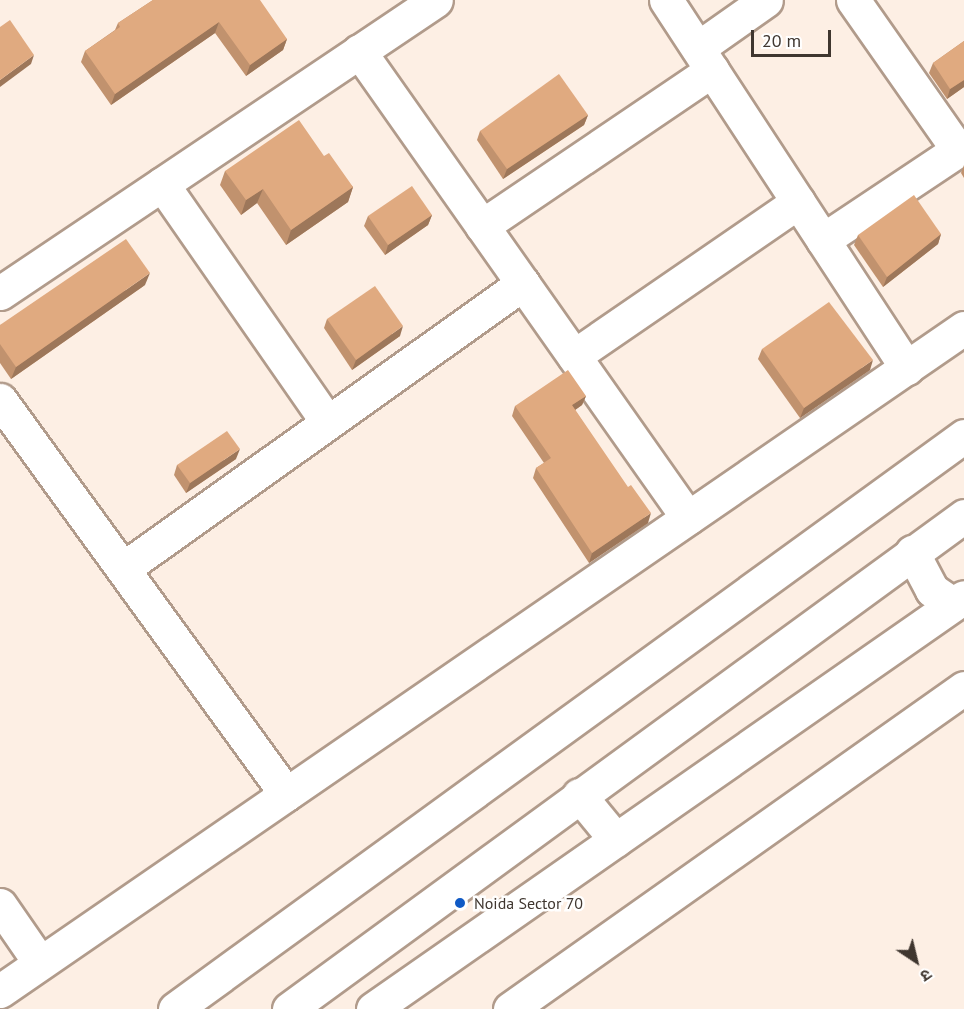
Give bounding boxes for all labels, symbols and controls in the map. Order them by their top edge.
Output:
scale bar [754,18,834,56]
text: 20 m [762,29,801,52]
place label: Noida Sector 70 [474,893,583,913]
marker: Noida Sector 70 [451,894,469,912]
north arrow [886,931,946,991]
text: उ [917,965,936,987]

